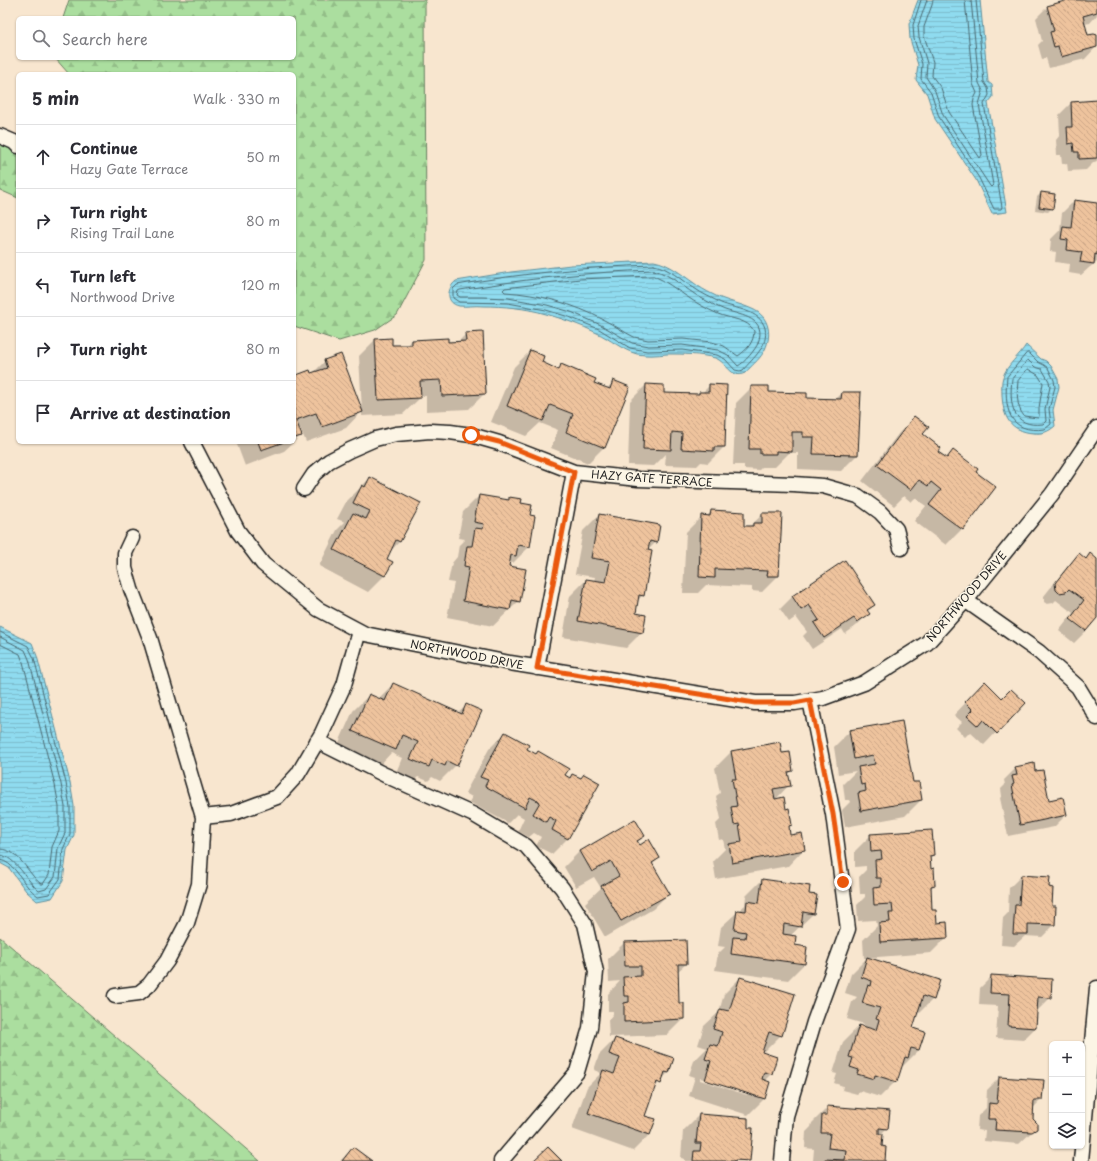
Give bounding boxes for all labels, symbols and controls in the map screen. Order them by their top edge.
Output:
search box [16,16,296,60]
icon: search [30,27,52,49]
text: Search here [62,27,148,50]
text: 5 min [32,85,79,111]
text: Walk · 330 m [193,89,280,108]
text: Continue [70,136,138,159]
icon: ahead [32,146,54,168]
text: 50 m [246,147,280,166]
text: Hazy Gate Terrace [70,159,188,178]
text: Turn right [70,200,147,223]
icon: right [32,210,54,232]
text: 80 m [246,211,280,230]
text: Rising Trail Lane [70,223,175,242]
text: Turn left [70,264,136,287]
icon: left [32,274,54,296]
text: 120 m [241,275,280,294]
text: Northwood Drive [70,287,175,306]
text: Turn right [70,337,147,360]
icon: right [32,338,54,360]
text: 80 m [246,339,280,358]
text: Arrive at destination [70,401,231,424]
icon: arrive [32,402,54,424]
route start [462,426,480,444]
street label: HAZY GATE TERRACE [591,465,714,491]
street label: NORTHWOOD DRIVE [922,547,1010,645]
street label: NORTHWOOD DRIVE [409,635,525,673]
route end [834,873,852,891]
map controls [1049,1041,1085,1149]
button: + [1049,1041,1085,1077]
button: − [1049,1077,1085,1113]
button: layers [1049,1113,1085,1149]

